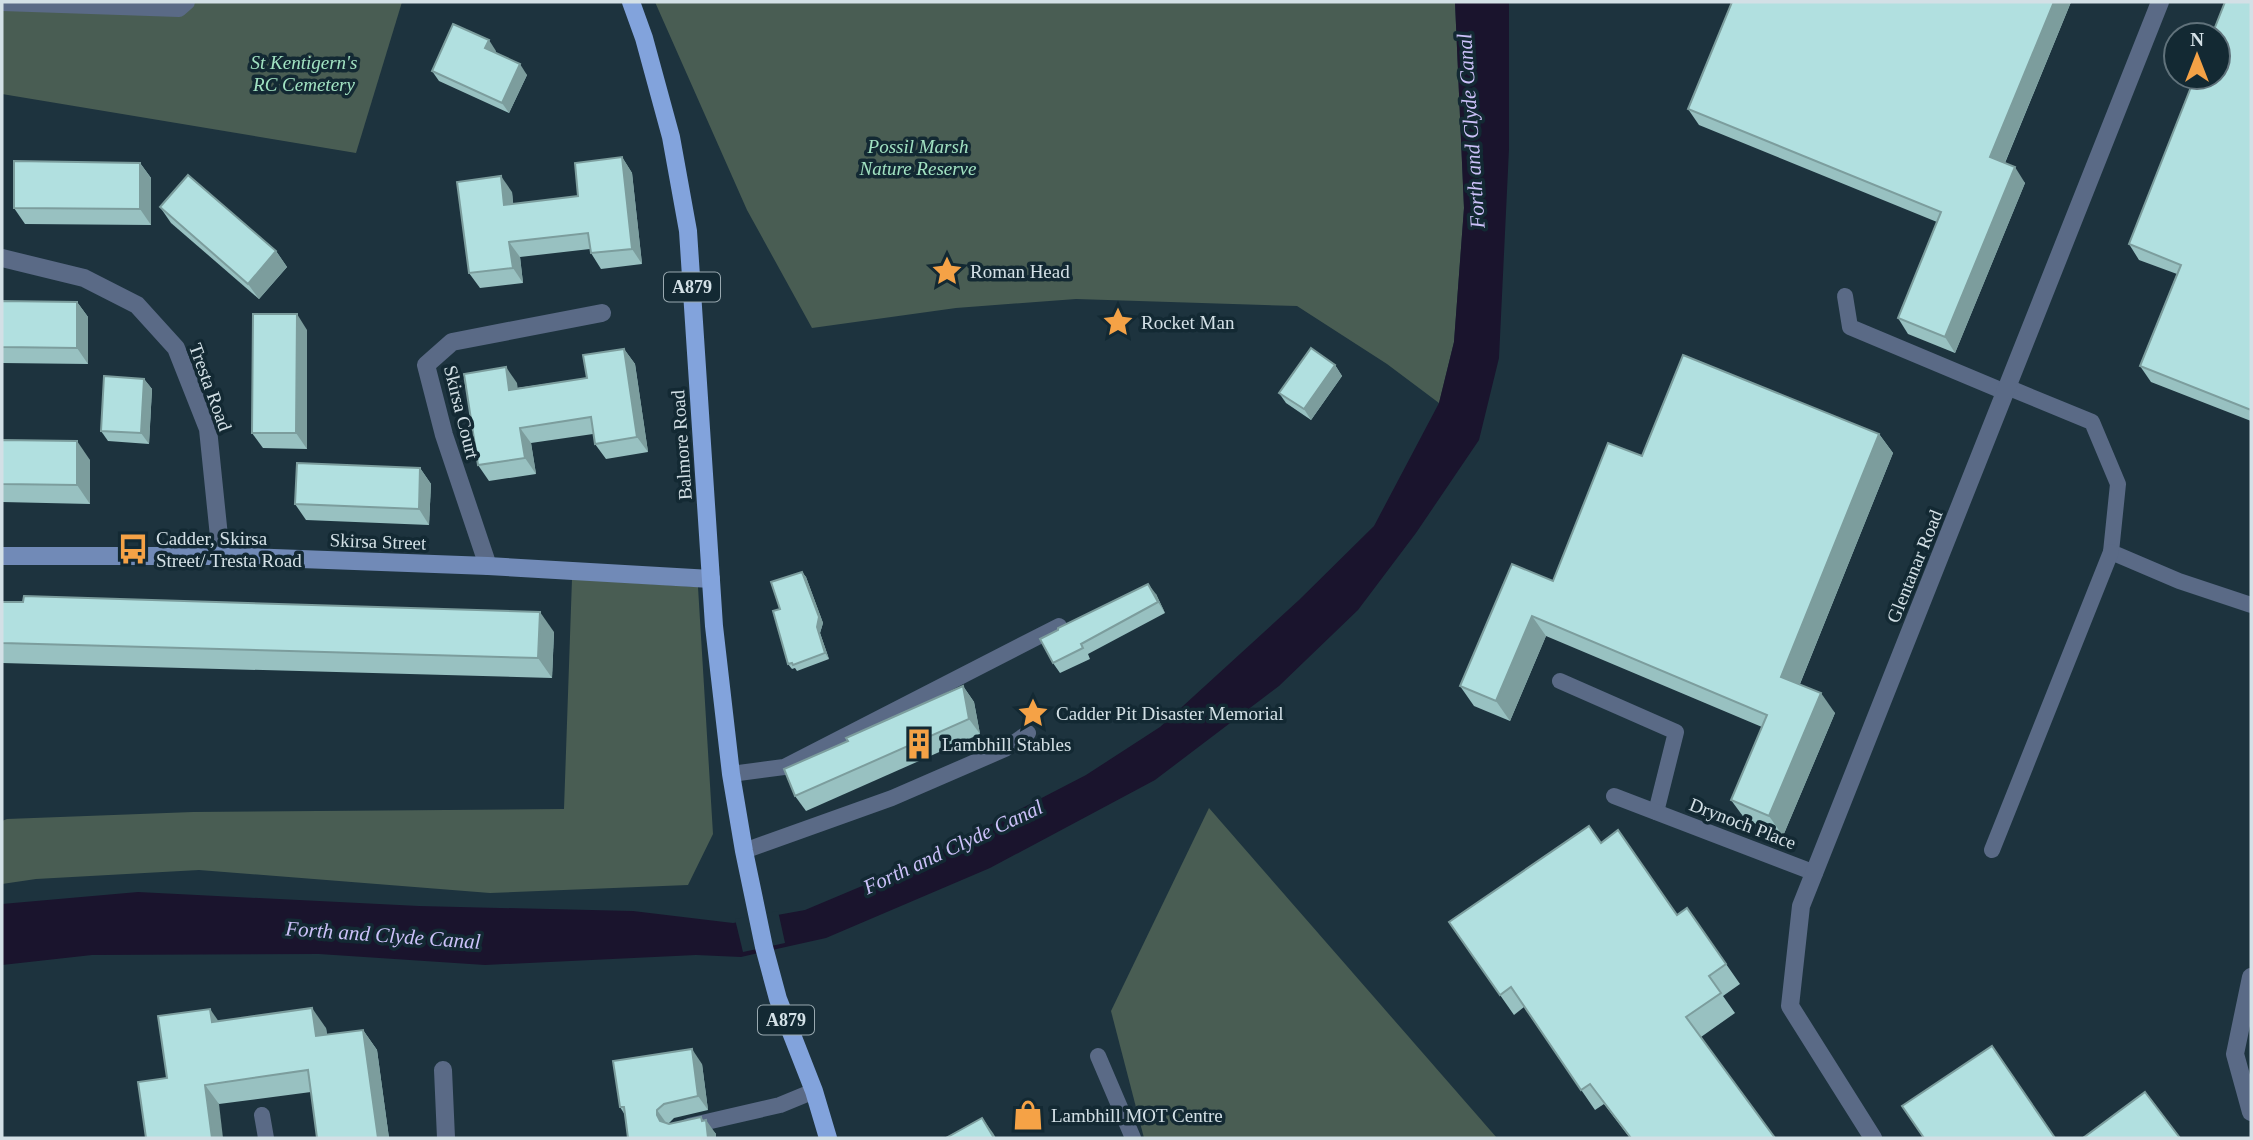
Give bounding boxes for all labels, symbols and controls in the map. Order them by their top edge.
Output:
north arrow [2162,21,2232,91]
text: N [2190,29,2204,50]
water label: Forth and Clyde Canal [1452,33,1490,230]
park label: St Kentigern's RC Cemetery [251,52,357,95]
park label: Possil Marsh Nature Reserve [859,136,976,179]
place icon: Roman Head [930,254,964,288]
place label: Roman Head [970,261,1070,282]
road number: A879 [664,272,720,302]
place icon: Rocket Man [1101,305,1135,339]
place label: Rocket Man [1141,312,1235,333]
street label: Tresta Road [185,341,236,434]
street label: Skirsa Court [440,363,483,462]
street label: Balmore Road [667,389,696,501]
street label: Glentanar Road [1882,506,1947,626]
place label: Cadder, Skirsa Street/ Tresta Road [156,528,302,571]
street label: Skirsa Street [329,529,427,554]
bus stop icon: Cadder, Skirsa Street/ Tresta Road [116,532,150,566]
place icon: Cadder Pit Disaster Memorial [1016,696,1050,730]
place label: Cadder Pit Disaster Memorial [1056,703,1283,724]
building icon: Lambhill Stables [902,727,936,761]
place label: Lambhill Stables [942,734,1071,755]
street label: Drynoch Place [1687,794,1799,853]
water label: Forth and Clyde Canal [858,795,1047,900]
water label: Forth and Clyde Canal [284,916,481,954]
road number: A879 [758,1006,814,1035]
shop icon: Lambhill MOT Centre [1011,1098,1045,1132]
place label: Lambhill MOT Centre [1051,1105,1223,1126]

